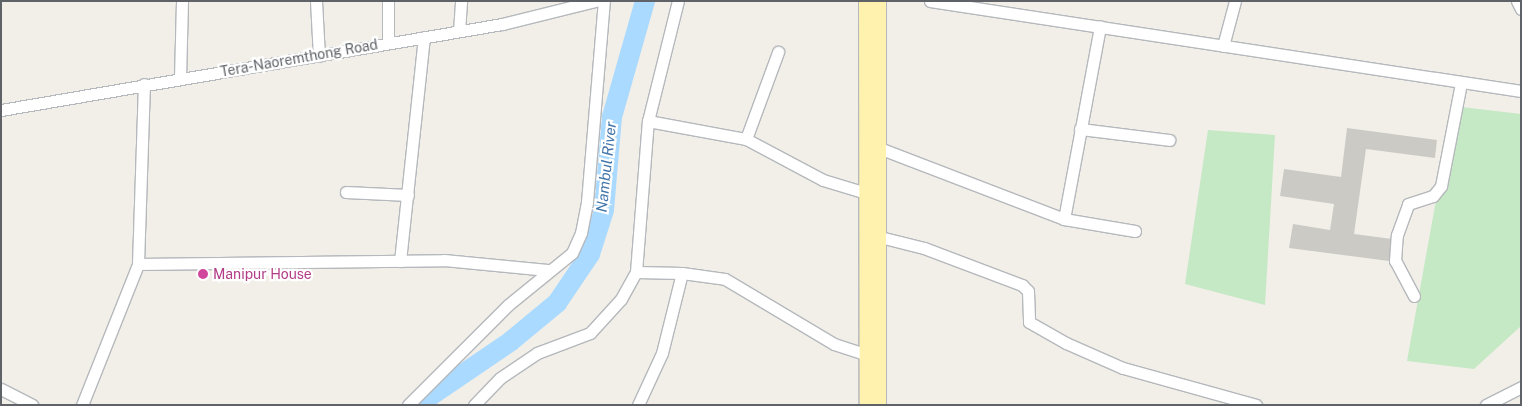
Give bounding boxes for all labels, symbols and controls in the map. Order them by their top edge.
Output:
street label: Tera-Naoremthong Road [219,36,379,80]
water label: Nambul River [592,121,620,213]
place label: Manipur House [213,266,312,282]
marker: Manipur House [197,268,209,280]

